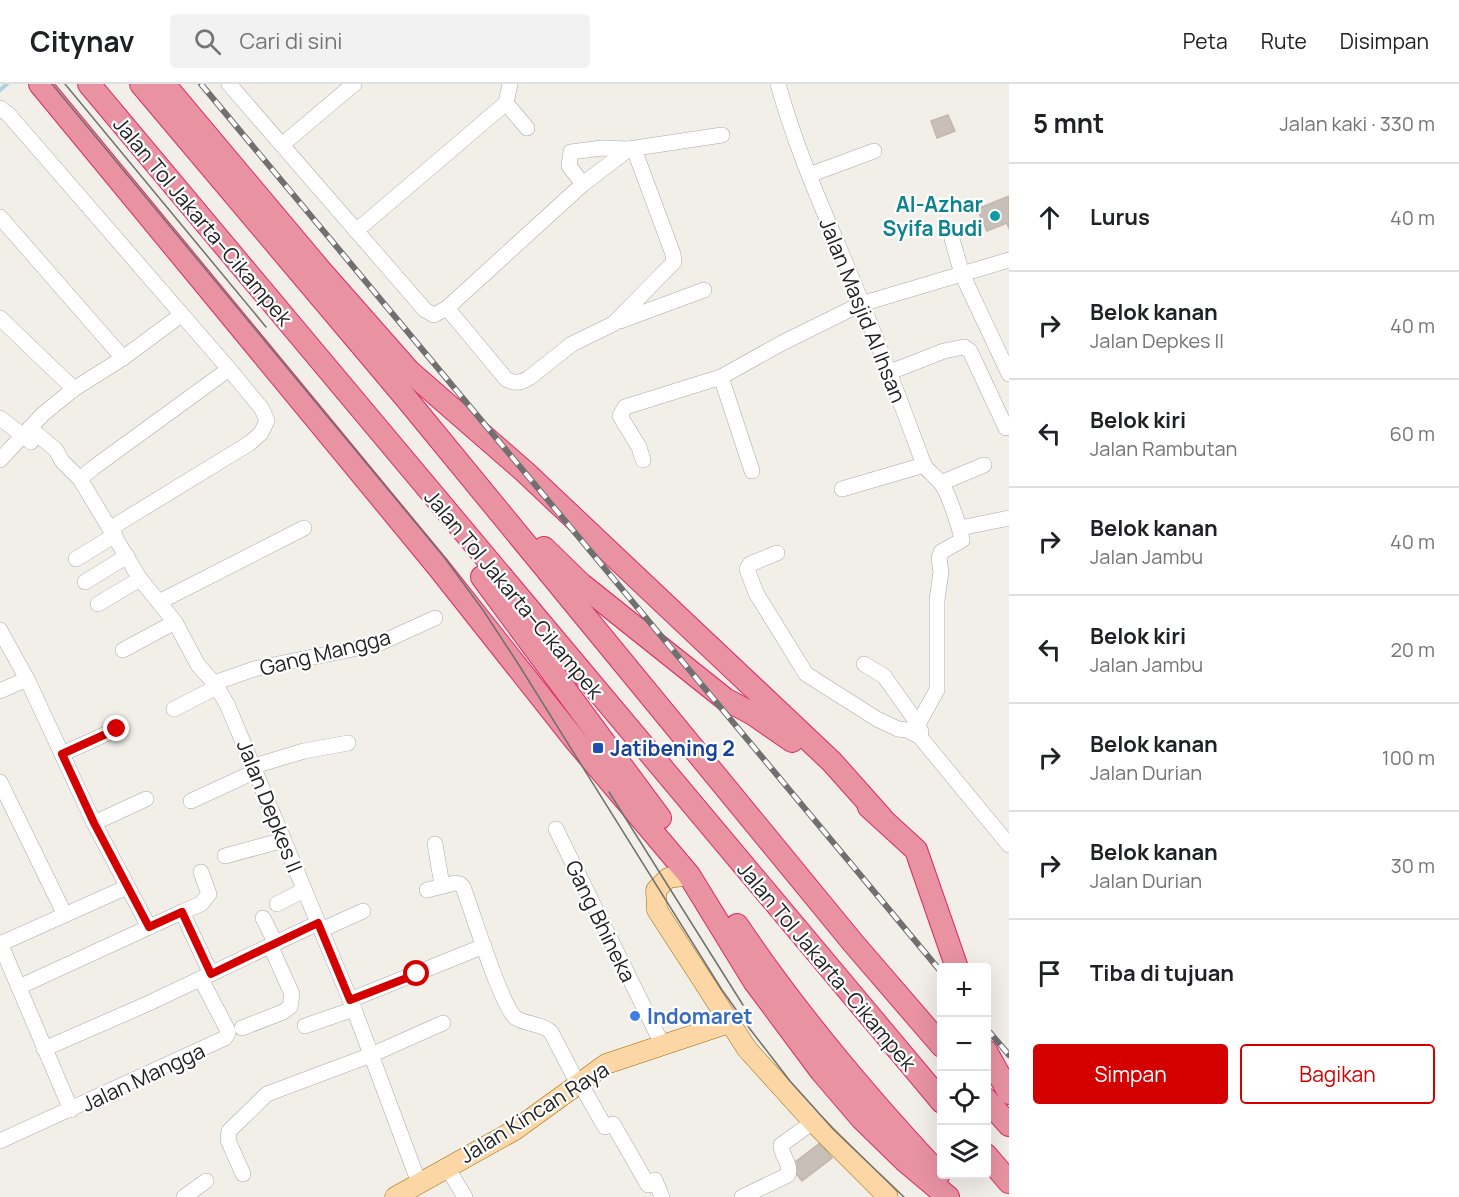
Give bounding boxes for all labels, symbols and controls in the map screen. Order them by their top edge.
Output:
search box [170,14,590,68]
text: Citynav [30,22,134,60]
icon: search [191,25,224,58]
text: Cari di sini [239,26,342,56]
text: Peta [1183,27,1228,55]
text: Rute [1261,27,1307,55]
text: Disimpan [1340,27,1429,55]
text: 5 mnt [1033,105,1104,141]
text: Jalan kaki · 330 m [1280,110,1435,137]
street label: Jalan Tol Jakarta–Cikampek [107,111,299,332]
place label: Al-Azhar Syifa Budi [883,190,983,242]
icon: ahead [1033,201,1066,234]
text: Lurus [1090,202,1150,232]
text: 40 m [1390,204,1435,231]
marker: Al-Azhar Syifa Budi [988,209,1002,223]
street label: Jalan Masjid Al Ihsan [813,214,913,406]
text: Belok kanan [1090,297,1218,327]
icon: right [1033,309,1066,342]
text: 40 m [1390,312,1435,339]
text: Jalan Depkes II [1090,327,1224,354]
text: Belok kiri [1090,405,1186,435]
icon: left [1033,417,1066,450]
text: 60 m [1389,420,1435,447]
text: Jalan Rambutan [1090,435,1237,462]
street label: Jalan Tol Jakarta–Cikampek [418,484,610,705]
text: Belok kanan [1090,513,1218,543]
icon: right [1033,525,1066,558]
text: 40 m [1390,528,1435,555]
text: Jalan Jambu [1090,543,1203,570]
text: Belok kiri [1090,621,1186,651]
street label: Gang Mangga [257,622,393,682]
icon: left [1033,633,1066,666]
text: 20 m [1390,636,1435,663]
text: Jalan Jambu [1090,651,1203,678]
route end [103,715,129,741]
text: Belok kanan [1090,729,1218,759]
place label: Jatibening 2 [610,734,735,762]
street label: Jalan Depkes II [231,736,309,876]
marker: Jatibening 2 [591,741,605,755]
icon: right [1033,741,1066,774]
text: 100 m [1382,744,1435,771]
text: Jalan Durian [1090,759,1202,786]
text: Belok kanan [1090,837,1218,867]
icon: right [1033,849,1066,882]
text: 30 m [1391,852,1435,879]
street label: Gang Bhineka [559,855,643,987]
street label: Jalan Tol Jakarta–Cikampek [731,856,923,1077]
text: Jalan Durian [1090,867,1202,894]
icon: arrive [1033,957,1066,990]
text: Tiba di tujuan [1090,958,1234,988]
route start [403,960,429,986]
map controls [937,963,991,1179]
button: + [937,963,991,1017]
place label: Indomaret [647,1002,753,1030]
marker: Indomaret [628,1009,642,1023]
button: − [937,1017,991,1071]
street label: Jalan Mangga [77,1036,209,1118]
button: Simpan [1033,1044,1228,1104]
button: Bagikan [1240,1044,1435,1104]
street label: Jalan Kincan Raya [454,1055,614,1169]
button: locate [937,1071,991,1125]
button: layers [937,1125,991,1179]

